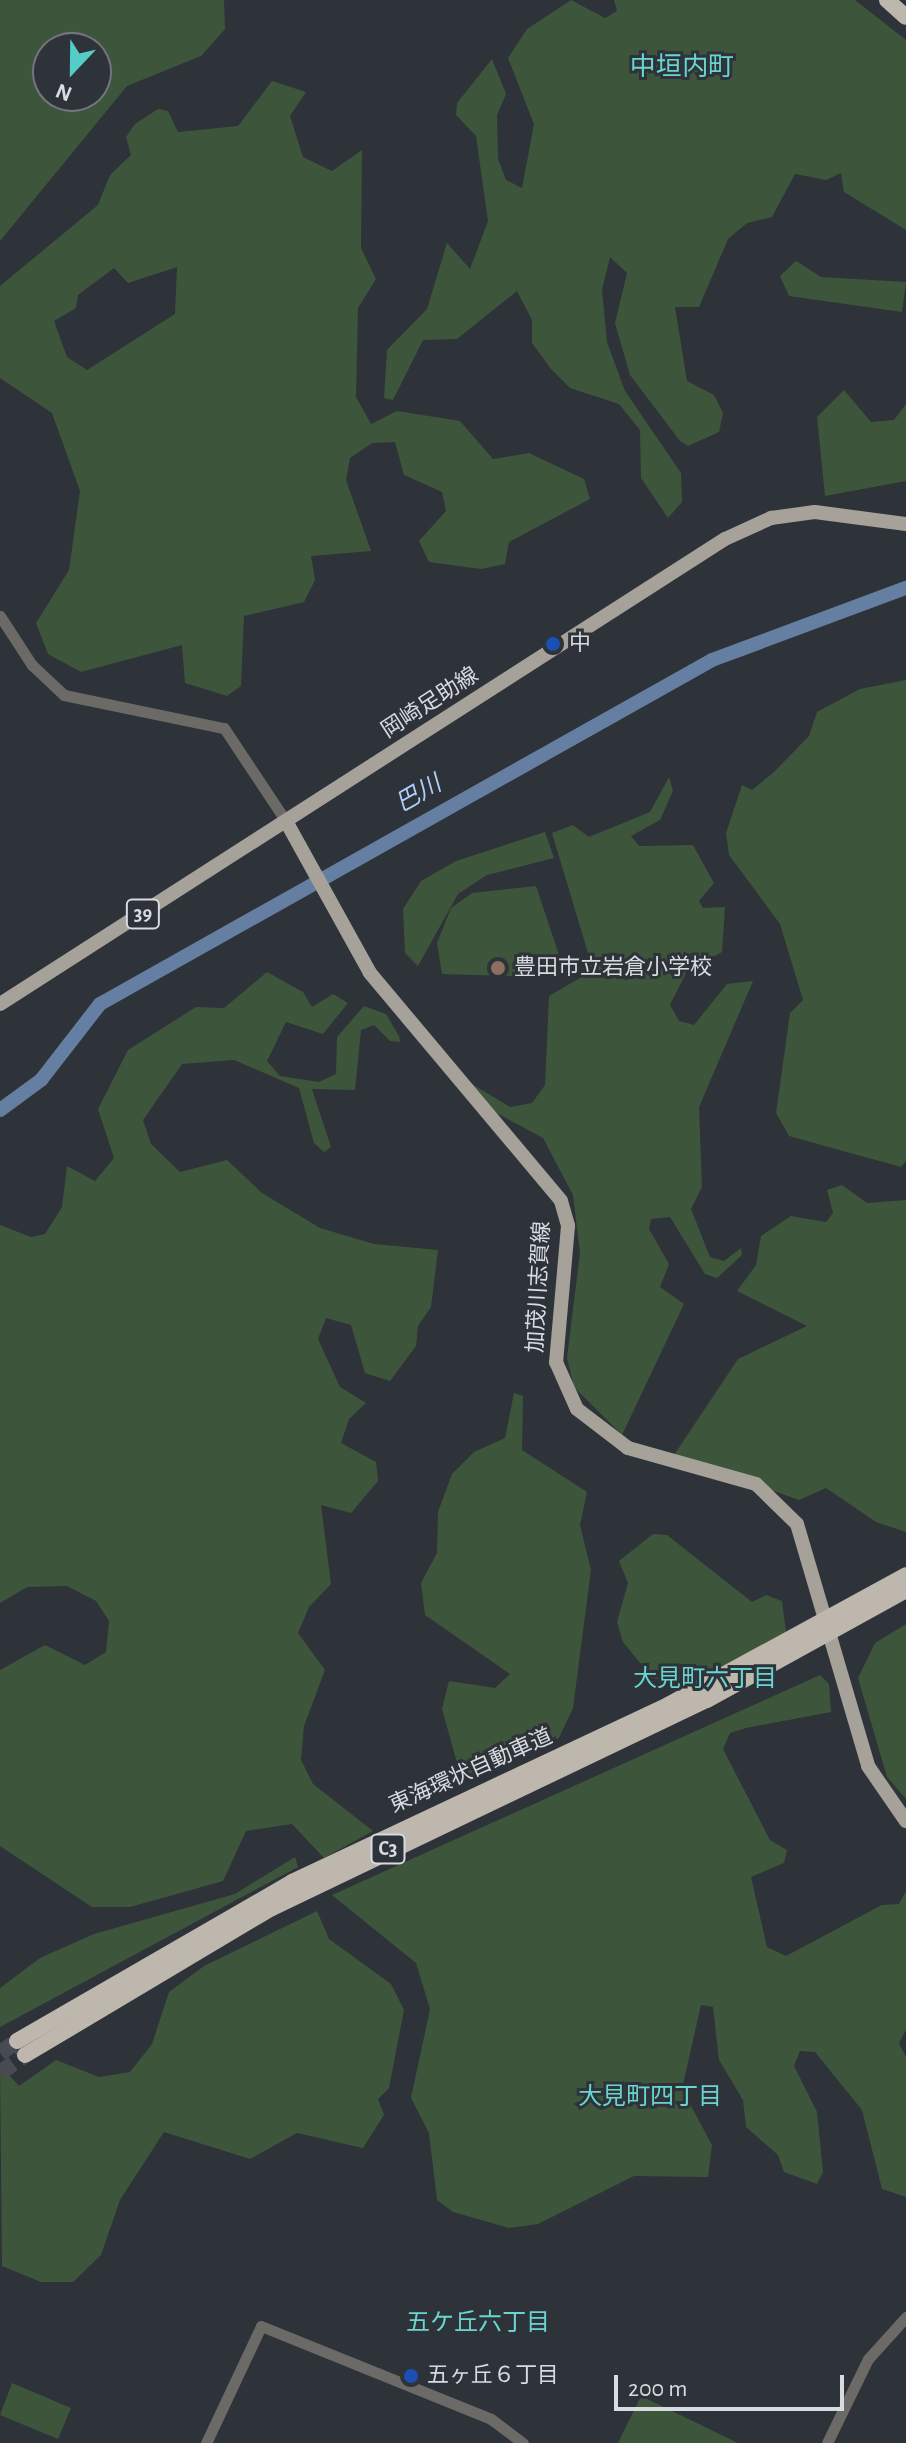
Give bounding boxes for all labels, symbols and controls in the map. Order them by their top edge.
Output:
north arrow [32,32,112,112]
district label: 中垣内町 [630,52,734,84]
text: N [53,79,75,105]
place label: 中 [569,631,591,657]
marker: 中 [544,635,562,653]
street label: 岡崎足助線 [377,662,483,744]
water label: 巴川 [391,771,447,819]
road number: 39 [125,898,161,930]
place label: 豊田市立岩倉小学校 [514,955,712,981]
marker: 豊田市立岩倉小学校 [489,959,507,977]
street label: 加茂川志賀線 [522,1220,556,1354]
district label: 大見町六丁目 [633,1666,777,1694]
street label: 東海環状自動車道 [385,1723,557,1819]
road number: C3 [370,1833,406,1865]
district label: 大見町四丁目 [578,2084,722,2112]
district label: 五ケ丘六丁目 [406,2310,550,2338]
scale bar [618,2359,848,2409]
place label: 五ヶ丘６丁目 [427,2363,559,2389]
marker: 五ヶ丘６丁目 [402,2367,420,2385]
text: 200 m [628,2377,687,2401]

